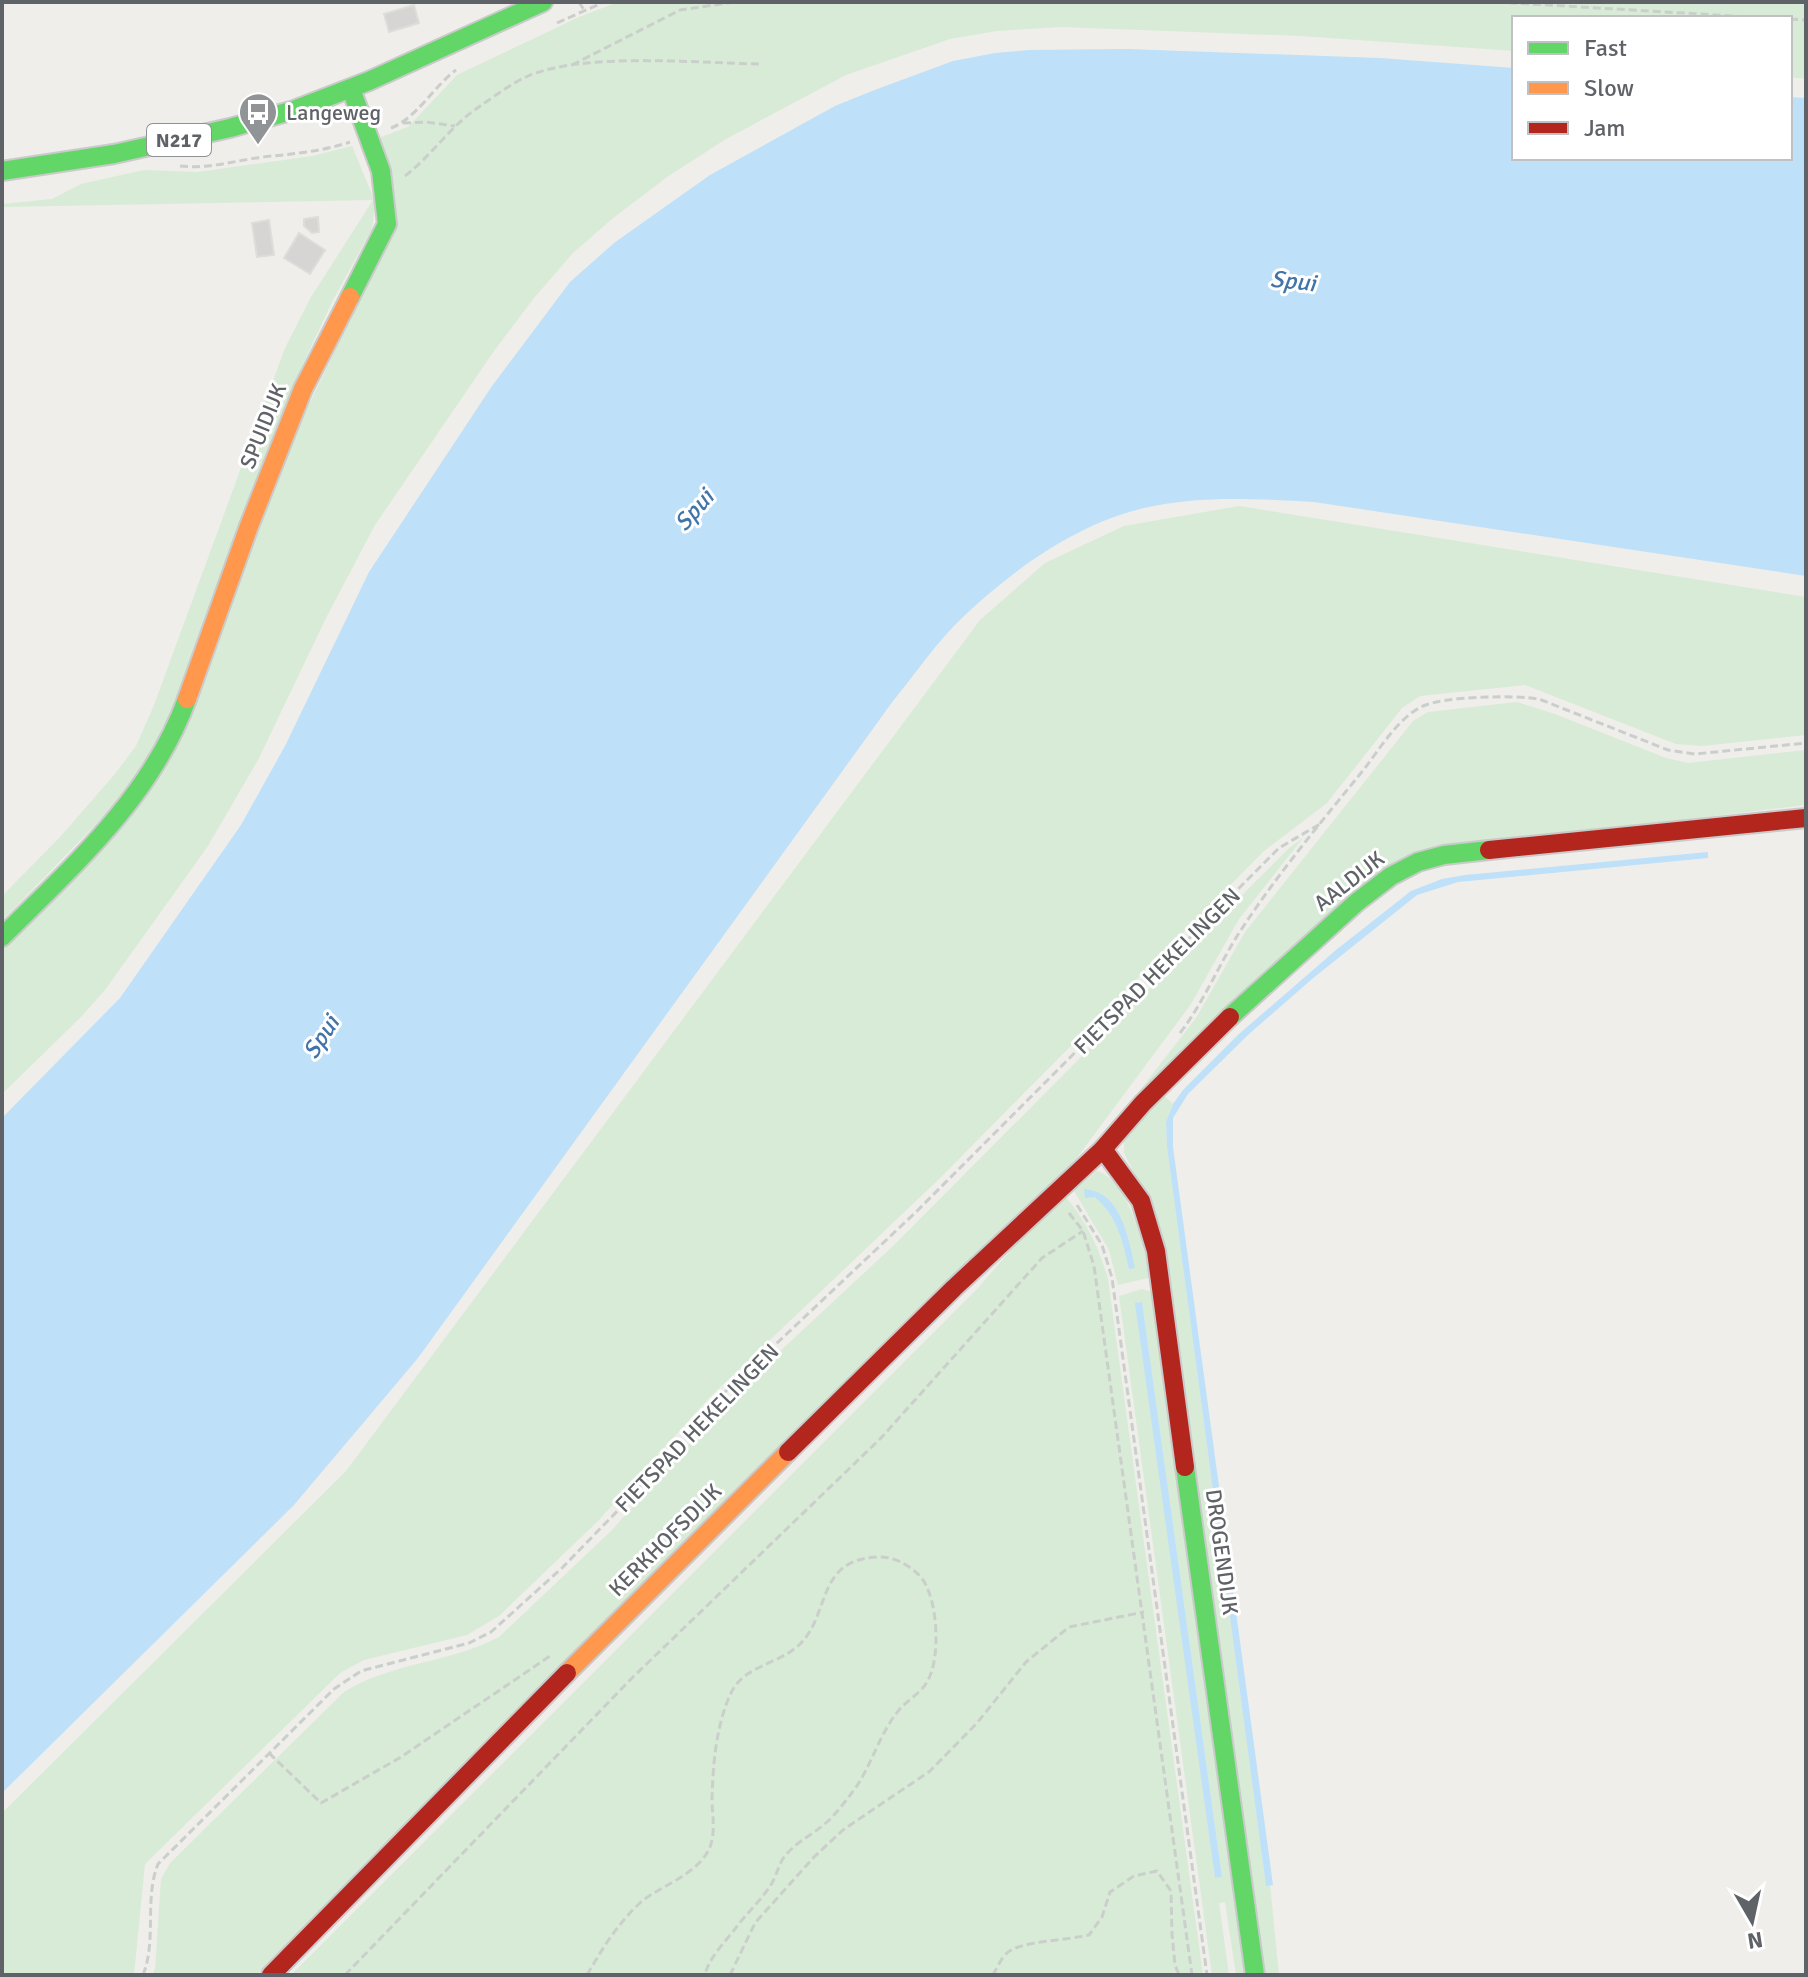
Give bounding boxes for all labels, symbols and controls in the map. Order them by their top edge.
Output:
legend [1512,16,1792,160]
text: Fast [1584,33,1627,63]
text: Slow [1584,73,1634,103]
bus stop icon: Langeweg [237,91,279,146]
place label: Langeweg [286,99,381,126]
text: Jam [1584,113,1625,143]
road number: N217 [147,124,211,156]
water label: Spui [1269,264,1320,299]
street label: SPUIDIJK [234,379,292,473]
water label: Spui [668,481,722,537]
street label: AALDIJK [1308,845,1390,917]
street label: FIETSPAD HEKELINGEN [1068,882,1246,1060]
water label: Spui [296,1008,347,1064]
street label: FIETSPAD HEKELINGEN [609,1338,785,1518]
street label: KERKHOFSDIJK [603,1478,727,1602]
street label: DROGENDIJK [1200,1487,1244,1617]
north arrow [1712,1881,1792,1961]
text: N [1745,1926,1765,1955]

